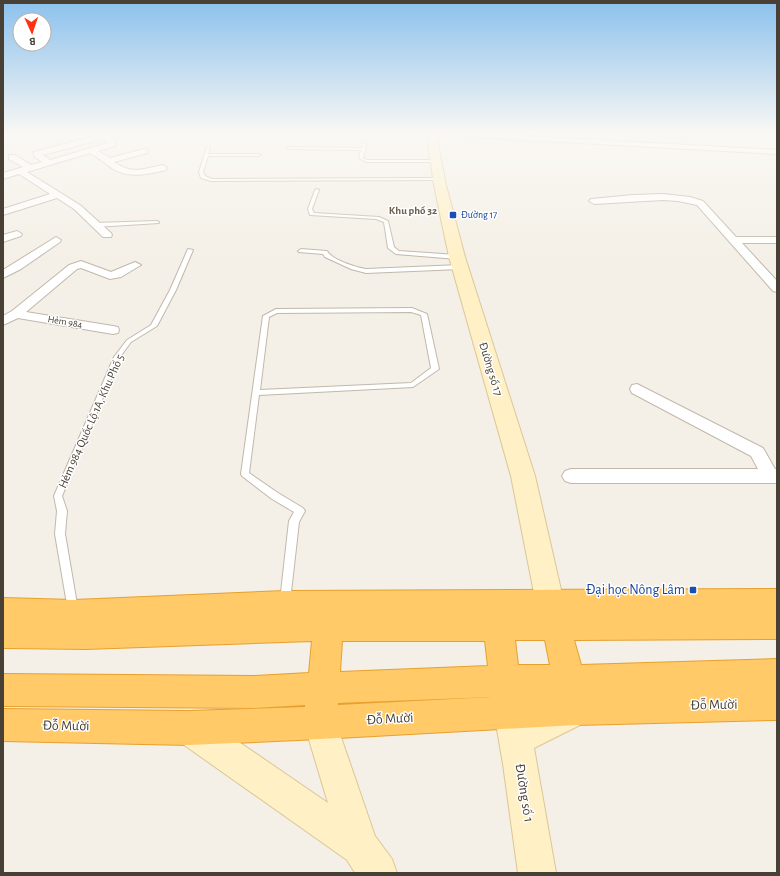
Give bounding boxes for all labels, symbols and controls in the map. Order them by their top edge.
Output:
north arrow [12,12,52,52]
text: B [28,36,36,47]
district label: Khu phố 32 [389,205,437,216]
marker: Đường 17 [448,210,458,220]
place label: Đường 17 [461,210,497,220]
street label: Hẻm 984 [47,314,83,330]
street label: Đường số 17 [477,341,505,397]
street label: Hẻm 984 Quốc Lộ 1A, Khu Phố 5 [56,352,127,490]
place label: Đại học Nông Lâm [586,583,685,597]
marker: Đại học Nông Lâm [688,585,698,595]
street label: Đỗ Mười [690,696,738,712]
street label: Đỗ Mười [366,709,414,727]
street label: Đỗ Mười [42,717,90,733]
street label: Đường số 1 [512,762,537,823]

